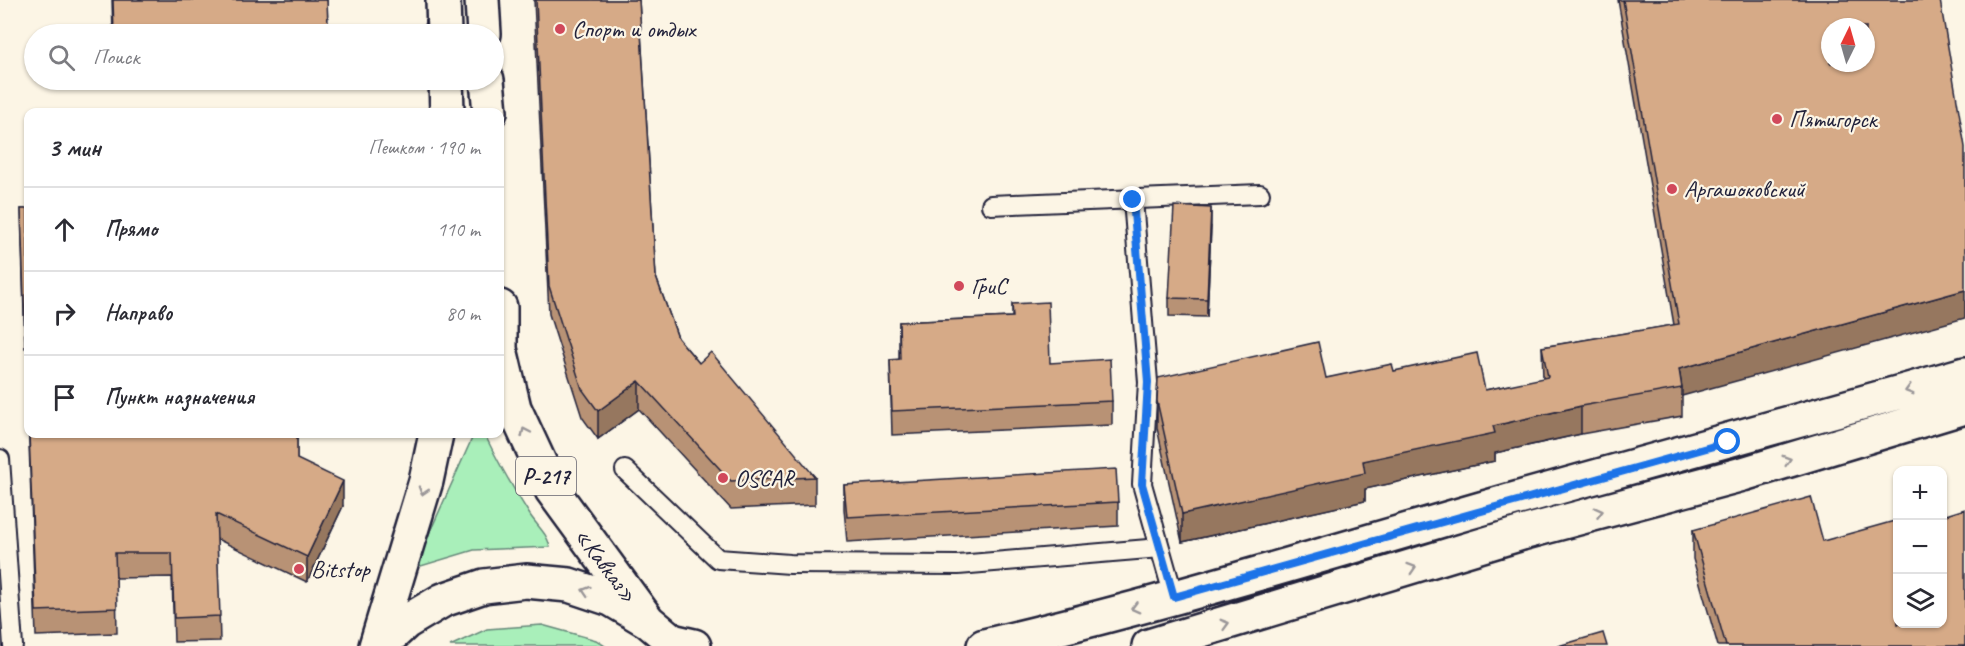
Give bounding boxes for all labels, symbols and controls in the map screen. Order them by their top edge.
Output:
place label: Спорт и отдых [572,14,697,44]
north arrow [1821,18,1875,72]
marker: Спорт и отдых [553,22,567,36]
search box [24,24,504,90]
icon: search [45,41,78,74]
text: Поиск [93,43,139,71]
place label: Пятигорск [1789,104,1879,134]
marker: Пятигорск [1770,112,1784,126]
text: 3 мин [48,131,101,164]
text: Пешком · 190 m [368,135,480,160]
place label: Аргашоковский [1684,174,1807,204]
marker: Аргашоковский [1665,182,1679,196]
route end [1119,186,1145,212]
icon: ahead [48,213,81,246]
text: Прямо [105,215,157,243]
text: 110 m [437,217,480,242]
place label: ГриС [971,271,1010,301]
marker: ГриС [952,279,966,293]
icon: right [48,297,81,330]
text: Направо [105,299,172,327]
text: 80 m [446,301,480,326]
icon: arrive [48,381,81,414]
text: Пункт назначения [105,383,254,411]
one-way arrow [1904,383,1915,395]
one-way arrow [520,427,532,438]
route start [1714,428,1740,454]
one-way arrow [1781,455,1792,467]
road number: Р-217 [516,457,576,495]
place label: OSCAR [735,463,796,493]
map controls [1893,466,1947,628]
button: + [1893,466,1947,520]
marker: OSCAR [716,471,730,485]
one-way arrow [418,485,430,495]
one-way arrow [1594,507,1604,520]
button: − [1893,520,1947,574]
street label: «Кавказ» [568,521,644,609]
place label: Bitstop [311,554,371,584]
marker: Bitstop [292,562,306,576]
one-way arrow [1406,563,1417,575]
button: layers [1893,574,1947,628]
one-way arrow [581,586,592,598]
one-way arrow [1130,601,1141,613]
one-way arrow [1219,619,1230,631]

